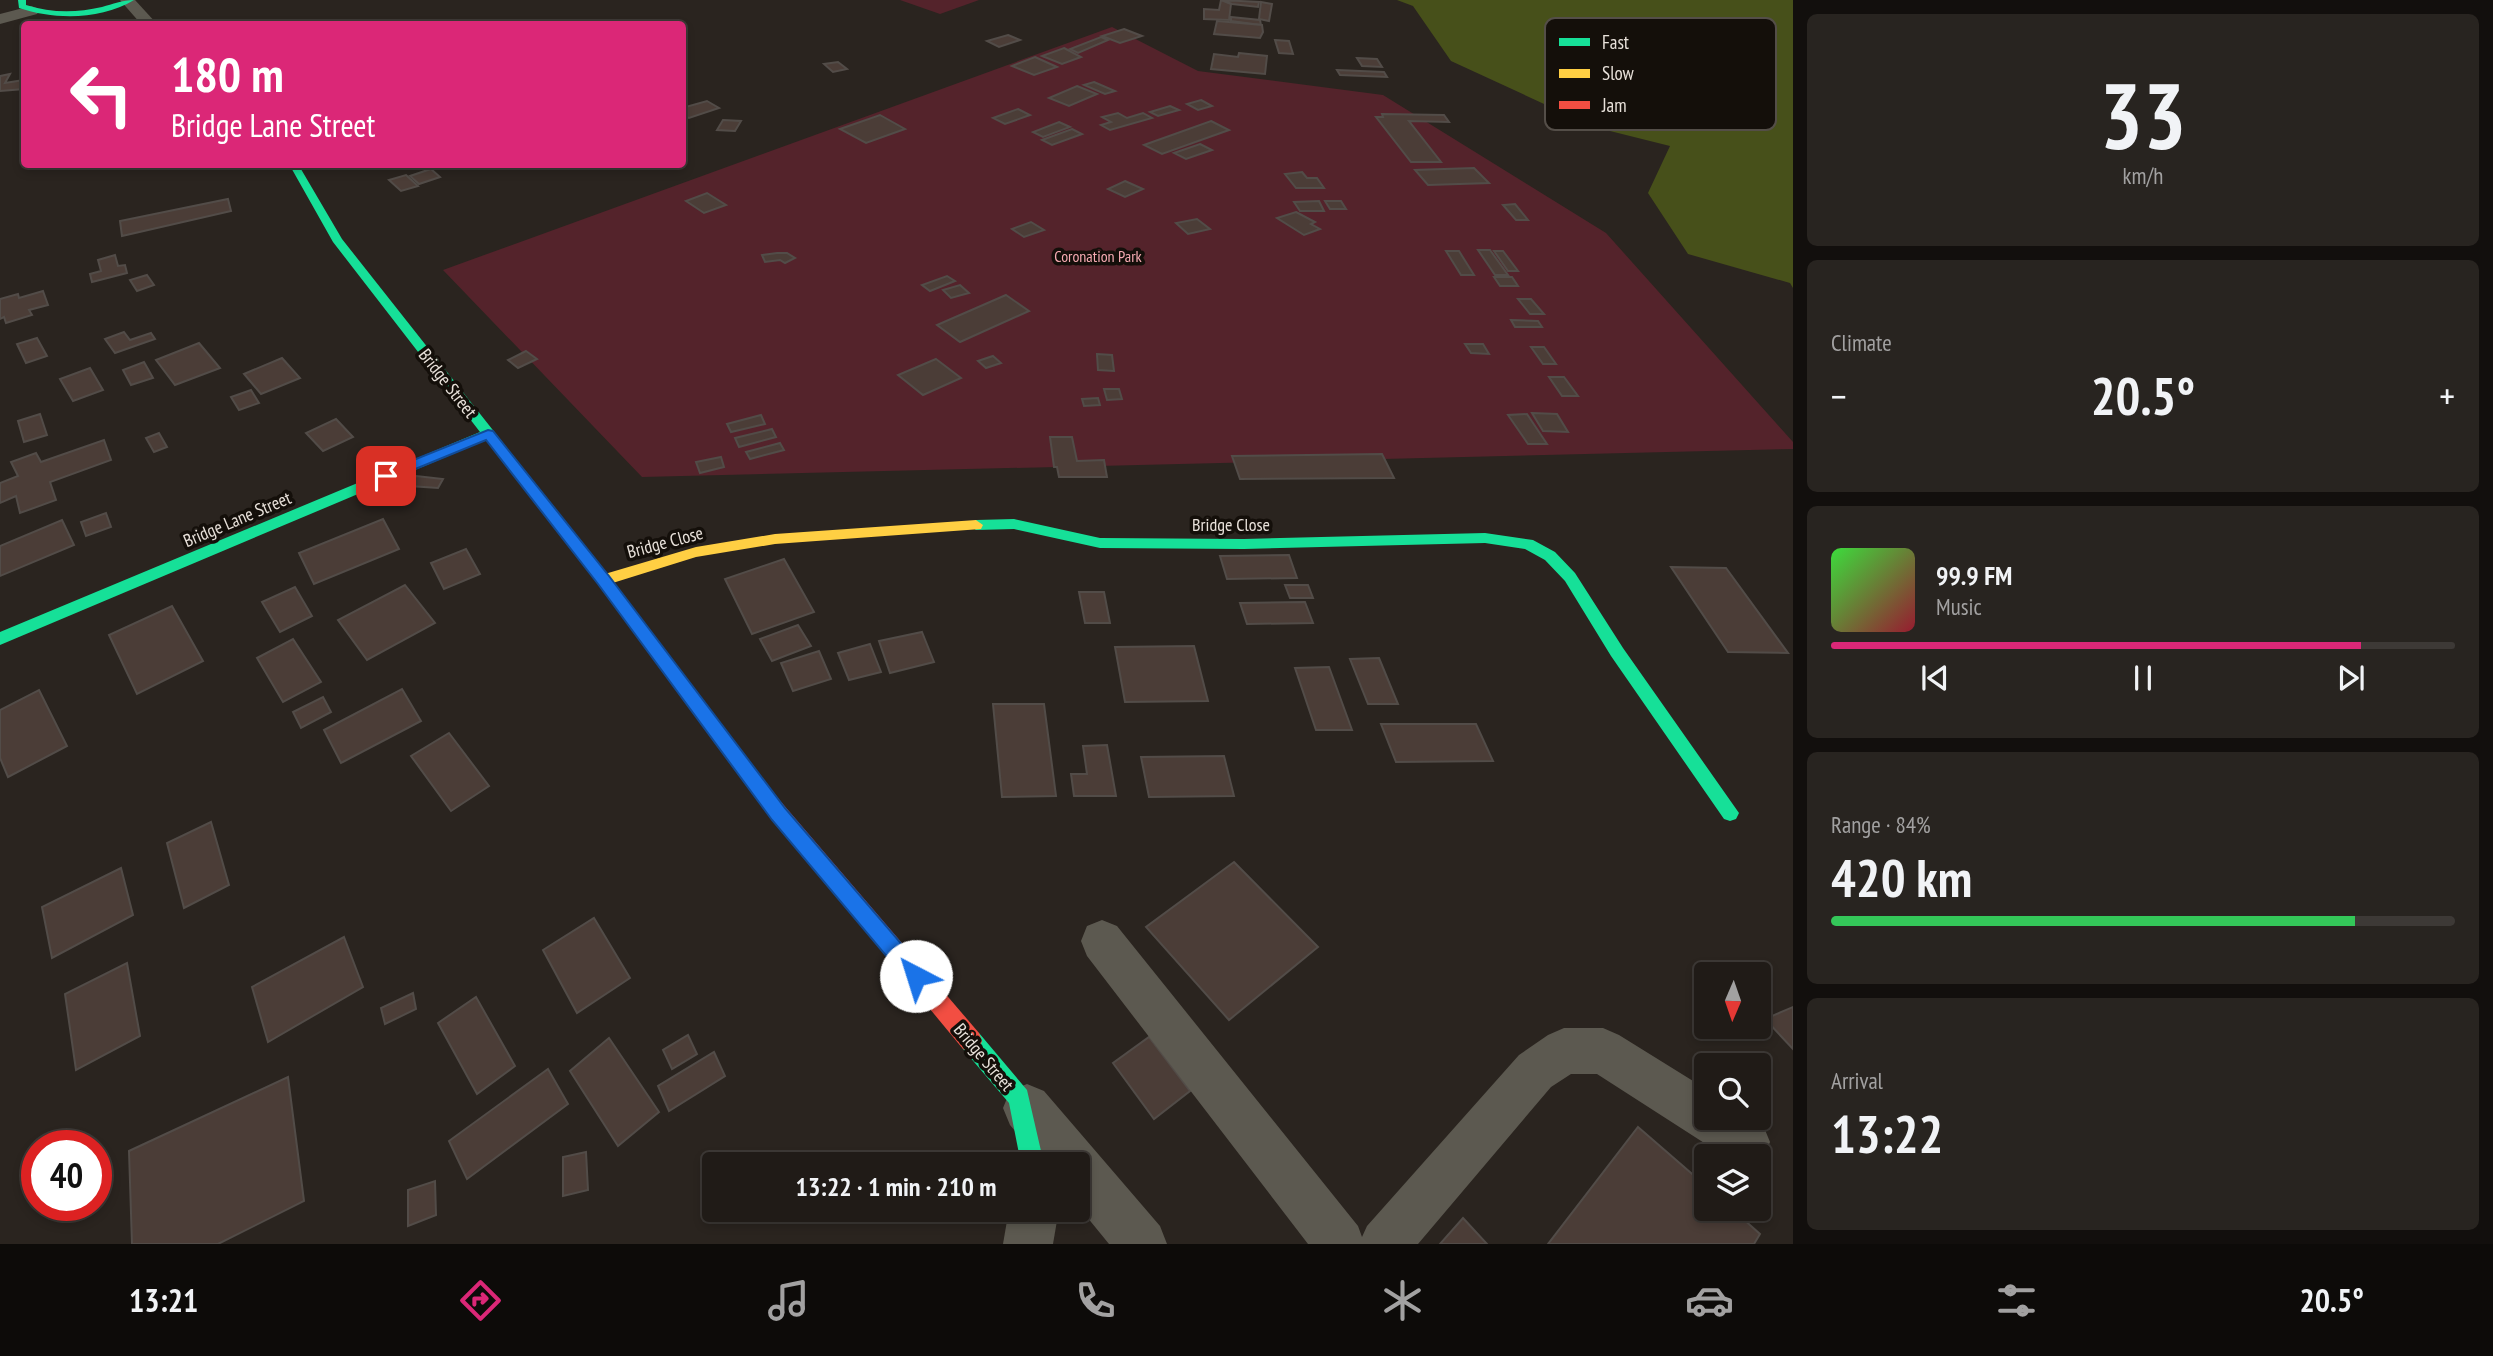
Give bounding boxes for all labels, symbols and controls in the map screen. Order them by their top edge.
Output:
legend [1545,18,1776,130]
text: Fast [1602,30,1630,54]
text: 180 m [171,42,284,106]
icon: left [56,49,147,140]
text: 33 [2100,56,2187,174]
text: Slow [1602,61,1635,85]
text: Jam [1601,93,1627,117]
text: Bridge Lane Street [171,104,375,146]
text: km/h [2123,161,2163,190]
park label: Coronation Park [1054,246,1143,266]
text: Climate [1831,328,1892,357]
street label: Bridge Street [414,344,482,422]
text: 20.5° [2091,362,2195,429]
text: − [1831,371,1847,420]
text: + [2439,371,2455,420]
pin [356,446,416,506]
icon: arrive [367,457,405,495]
street label: Bridge Lane Street [180,486,294,552]
street label: Bridge Close [1192,513,1270,536]
street label: Bridge Close [624,521,706,563]
text: 99.9 FM [1936,559,2012,592]
text: Music [1936,592,1982,621]
icon: previous [1916,659,1954,697]
icon: pause [2124,659,2162,697]
icon: next [2332,659,2370,697]
text: Range · 84% [1831,810,1931,839]
text: 420 km [1831,844,1972,911]
position arrow [879,939,953,1013]
north arrow [1694,962,1771,1040]
map controls [1694,962,1771,1221]
street label: Bridge Street [949,1018,1019,1096]
button: search [1694,1053,1771,1130]
text: Arrival [1831,1066,1883,1095]
text: 13:22 [1831,1100,1943,1167]
speed limit sign: 40 [21,1130,112,1221]
button: layers [1694,1144,1771,1221]
text: 13:22 · 1 min · 210 m [796,1170,996,1203]
icon: directions [456,1276,505,1325]
icon: music [764,1276,813,1325]
icon: phone [1071,1276,1120,1325]
icon: climate [1378,1276,1427,1325]
icon: car [1685,1276,1734,1325]
icon: filters [1992,1276,2041,1325]
text: 13:21 [129,1279,198,1321]
text: 20.5° [2300,1279,2364,1321]

